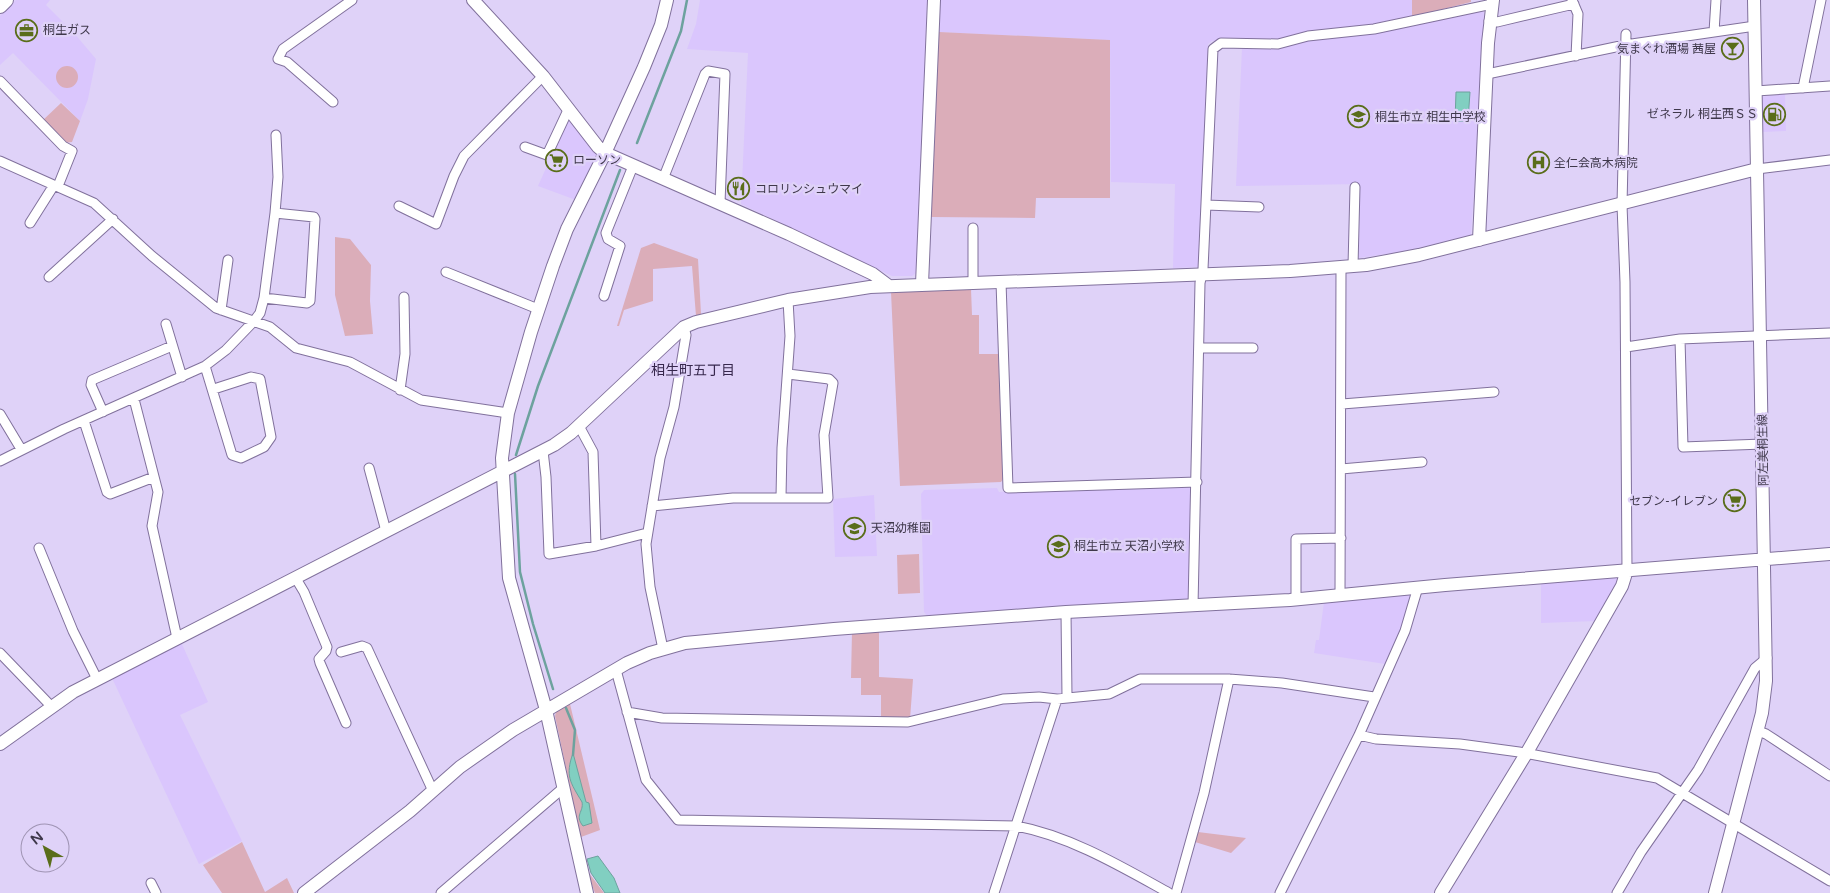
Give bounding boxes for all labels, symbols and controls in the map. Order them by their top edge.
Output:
office icon: 桐生ガス [15,18,39,42]
place label: 桐生ガス [43,23,91,37]
bar icon: 気まぐれ酒場 茜屋 [1720,37,1744,61]
place label: 気まぐれ酒場 茜屋 [1617,42,1716,56]
fuel station icon: ゼネラル 桐生西ＳＳ [1762,102,1786,126]
school or university icon: 桐生市立 相生中学校 [1347,105,1371,129]
place label: ゼネラル 桐生西ＳＳ [1647,107,1758,121]
place label: 桐生市立 相生中学校 [1375,110,1486,124]
supermarket icon: ローソン [545,148,569,172]
hospital icon: 全仁会高木病院 [1526,151,1550,175]
place label: ローソン [573,153,621,167]
place label: 全仁会高木病院 [1554,156,1638,170]
restaurant icon: コロリンシュウマイ [727,177,751,201]
place label: コロリンシュウマイ [755,182,863,196]
district label: 相生町五丁目 [651,362,735,379]
street label: 阿左美桐生線 [1755,414,1771,486]
supermarket icon: セブン-イレブン [1722,489,1746,513]
place label: セブン-イレブン [1629,494,1718,508]
school or university icon: 天沼幼稚園 [843,516,867,540]
place label: 天沼幼稚園 [871,521,931,535]
school or university icon: 桐生市立 天沼小学校 [1046,534,1070,558]
place label: 桐生市立 天沼小学校 [1074,539,1185,553]
north arrow [20,823,70,873]
text: N [27,828,47,848]

